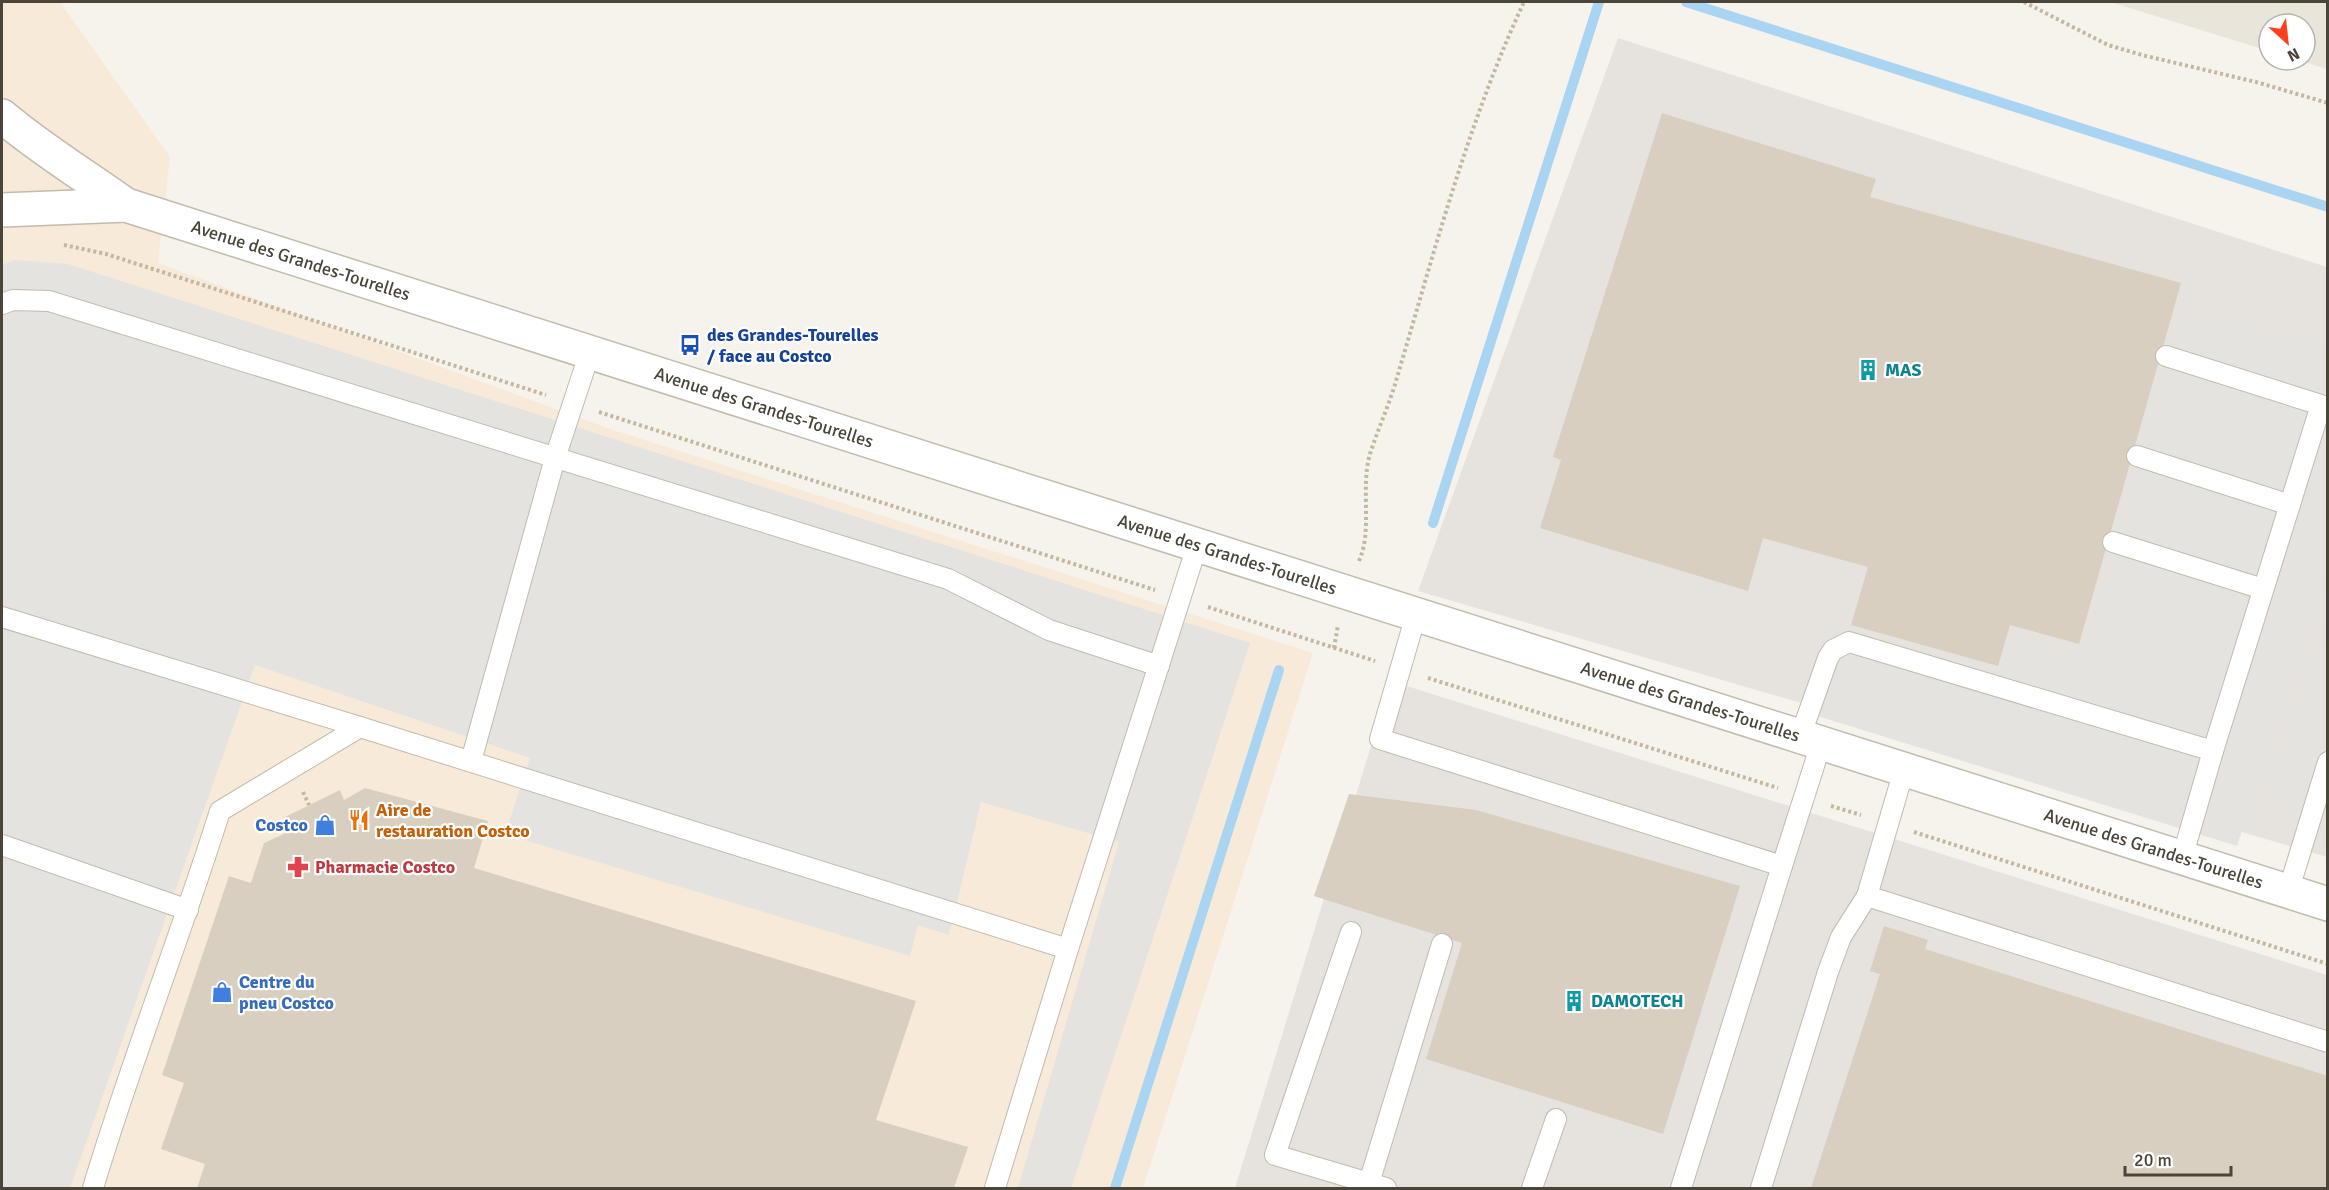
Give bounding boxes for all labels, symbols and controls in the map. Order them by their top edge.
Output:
north arrow [2257,12,2317,72]
text: N [2284,43,2303,66]
street label: Avenue des Grandes-Tourelles [188,215,413,306]
place label: des Grandes-Tourelles / face au Costco [707,324,879,367]
bus stop icon: des Grandes-Tourelles / face au Costco [678,333,702,357]
building icon: MAS [1856,358,1880,382]
place label: MAS [1885,359,1922,381]
street label: Avenue des Grandes-Tourelles [652,362,876,453]
street label: Avenue des Grandes-Tourelles [1115,509,1340,600]
street label: Avenue des Grandes-Tourelles [1578,657,1803,747]
place label: Aire de restauration Costco [376,799,530,842]
street label: Avenue des Grandes-Tourelles [2041,804,2266,894]
restaurant icon: Aire de restauration Costco [347,808,371,832]
shop icon: Costco [313,813,337,837]
place label: Costco [255,814,308,836]
pharmacy icon: Pharmacie Costco [286,855,310,879]
place label: Pharmacie Costco [315,856,455,878]
place label: Centre du pneu Costco [239,971,334,1014]
shop icon: Centre du pneu Costco [210,980,234,1004]
building icon: DAMOTECH [1562,989,1586,1013]
place label: DAMOTECH [1591,990,1684,1012]
scale bar [2125,1139,2232,1177]
text: 20 m [2134,1149,2172,1171]

